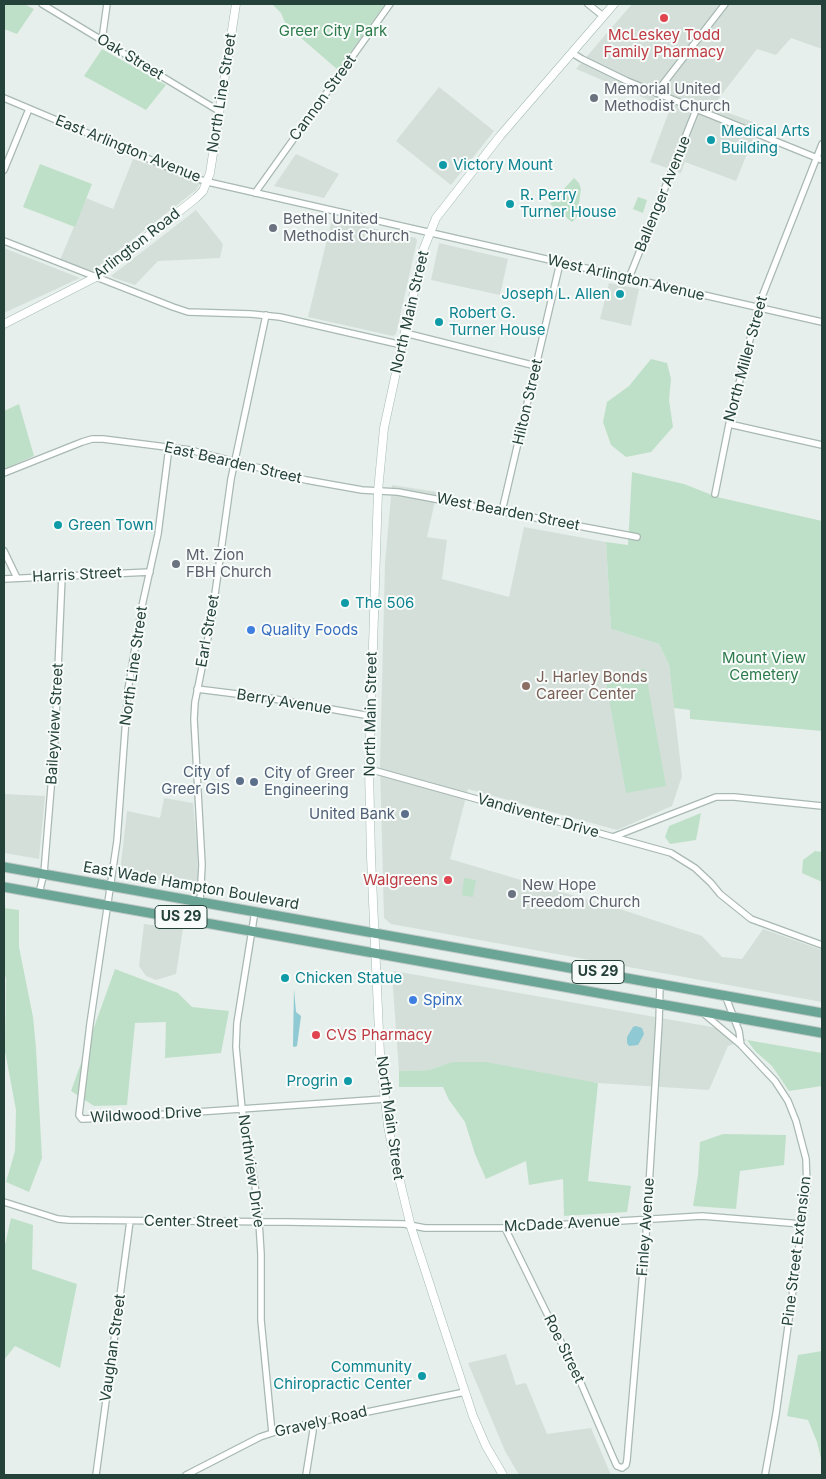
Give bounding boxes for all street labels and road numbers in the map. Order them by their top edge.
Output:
street label: Oak Street [93,30,167,84]
street label: North Line Street [204,32,240,154]
street label: Cannon Street [286,52,360,144]
street label: East Arlington Avenue [53,112,203,186]
street label: Ballenger Avenue [632,133,694,255]
street label: Arlington Road [90,205,184,283]
street label: North Main Street [387,249,433,375]
street label: West Arlington Avenue [546,251,706,305]
street label: North Miller Street [721,294,771,424]
street label: Hilton Street [509,357,547,447]
street label: East Bearden Street [163,438,303,488]
street label: West Bearden Street [435,489,581,535]
street label: Harris Street [32,564,122,586]
street label: Earl Street [193,593,223,669]
street label: North Line Street [117,605,151,727]
street label: North Main Street [361,651,381,777]
street label: Baileyview Street [43,663,67,785]
street label: Berry Avenue [235,686,333,718]
street label: Vandiventer Drive [475,790,601,842]
street label: East Wade Hampton Boulevard [82,858,300,914]
road number: US 29 [155,906,207,929]
road number: US 29 [572,960,624,984]
street label: North Main Street [372,1055,408,1181]
street label: Wildwood Drive [90,1103,202,1127]
street label: Northview Drive [234,1113,268,1229]
street label: Pine Street Extension [779,1175,815,1327]
street label: Finley Avenue [634,1177,658,1277]
street label: Center Street [144,1212,238,1232]
street label: McDade Avenue [504,1212,620,1236]
street label: Vaughan Street [97,1293,129,1403]
street label: Roe Street [540,1312,588,1386]
street label: Gravely Road [273,1403,369,1441]

